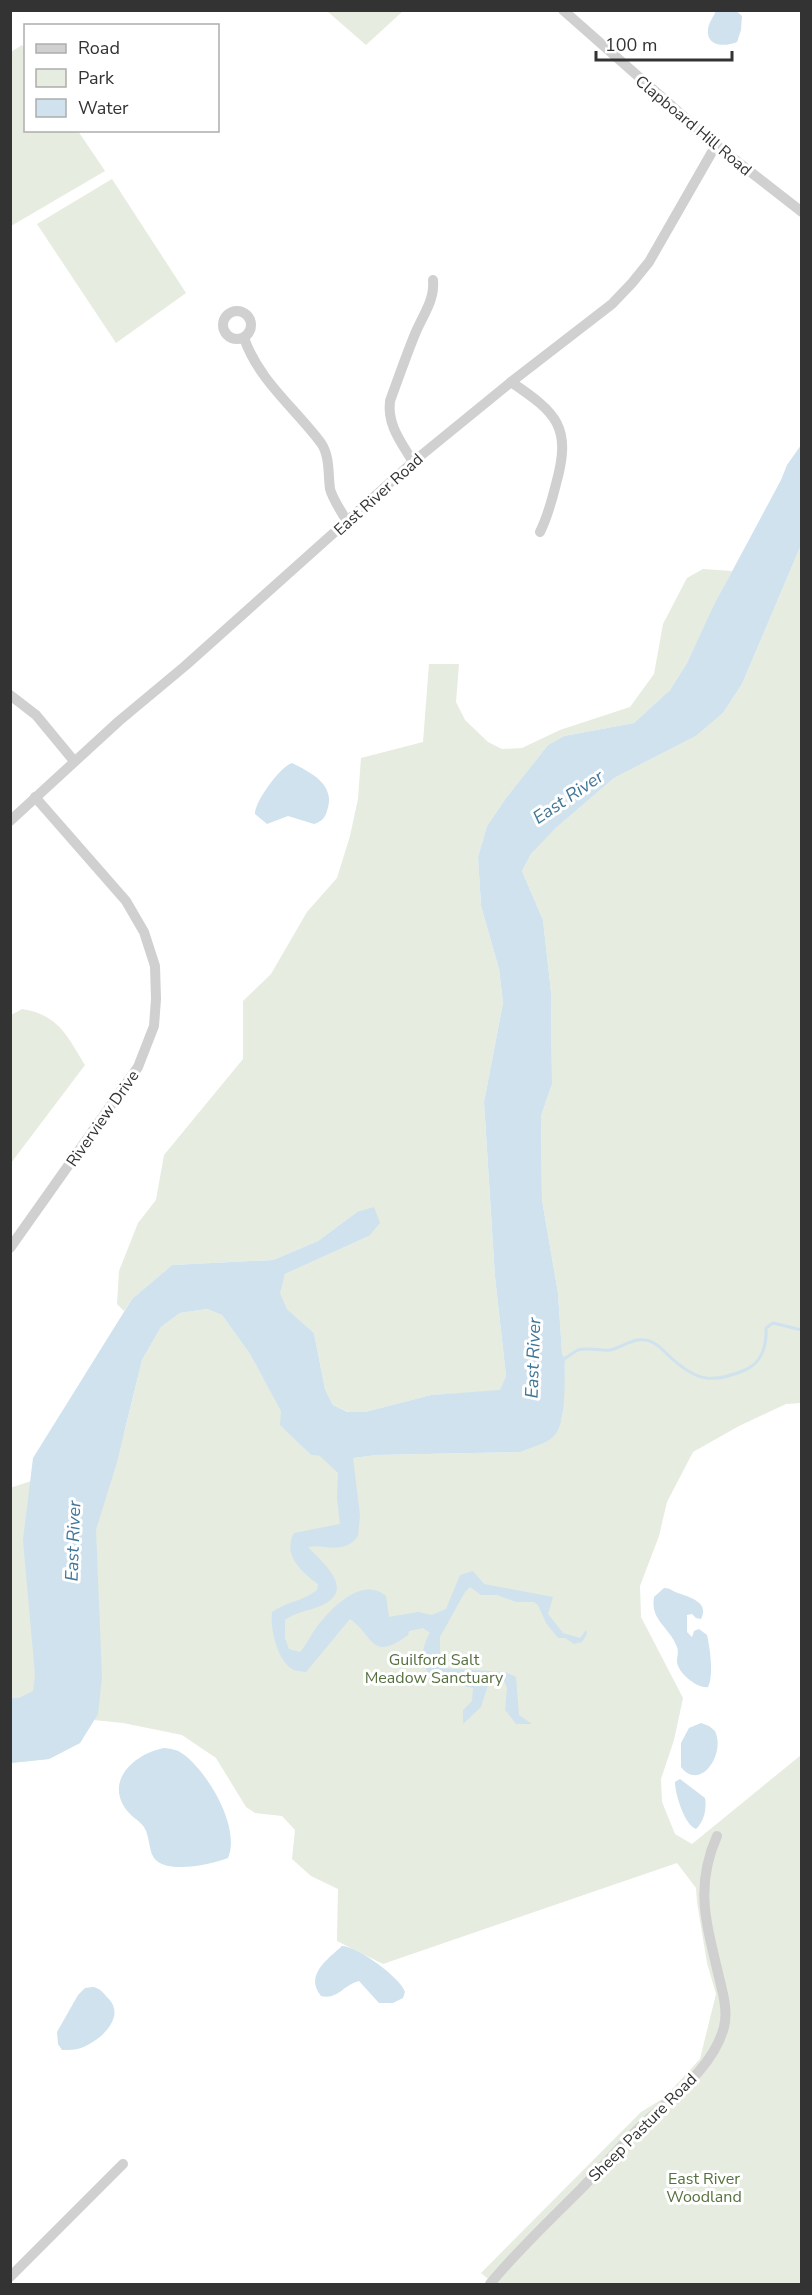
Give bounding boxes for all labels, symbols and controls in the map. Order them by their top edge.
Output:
legend [24,24,219,132]
scale bar [596,24,732,62]
text: 100 m [605,33,657,57]
text: Road [78,36,120,60]
text: Park [78,66,115,90]
street label: Clapboard Hill Road [630,70,756,181]
text: Water [78,96,129,120]
street label: East River Road [329,449,428,541]
water label: East River [528,764,609,830]
street label: Riverview Drive [61,1066,144,1171]
water label: East River [520,1317,546,1399]
water label: East River [60,1500,86,1582]
park label: Guilford Salt Meadow Sanctuary [365,1649,504,1689]
street label: Sheep Pasture Road [584,2069,702,2187]
park label: East River Woodland [666,2168,742,2208]

